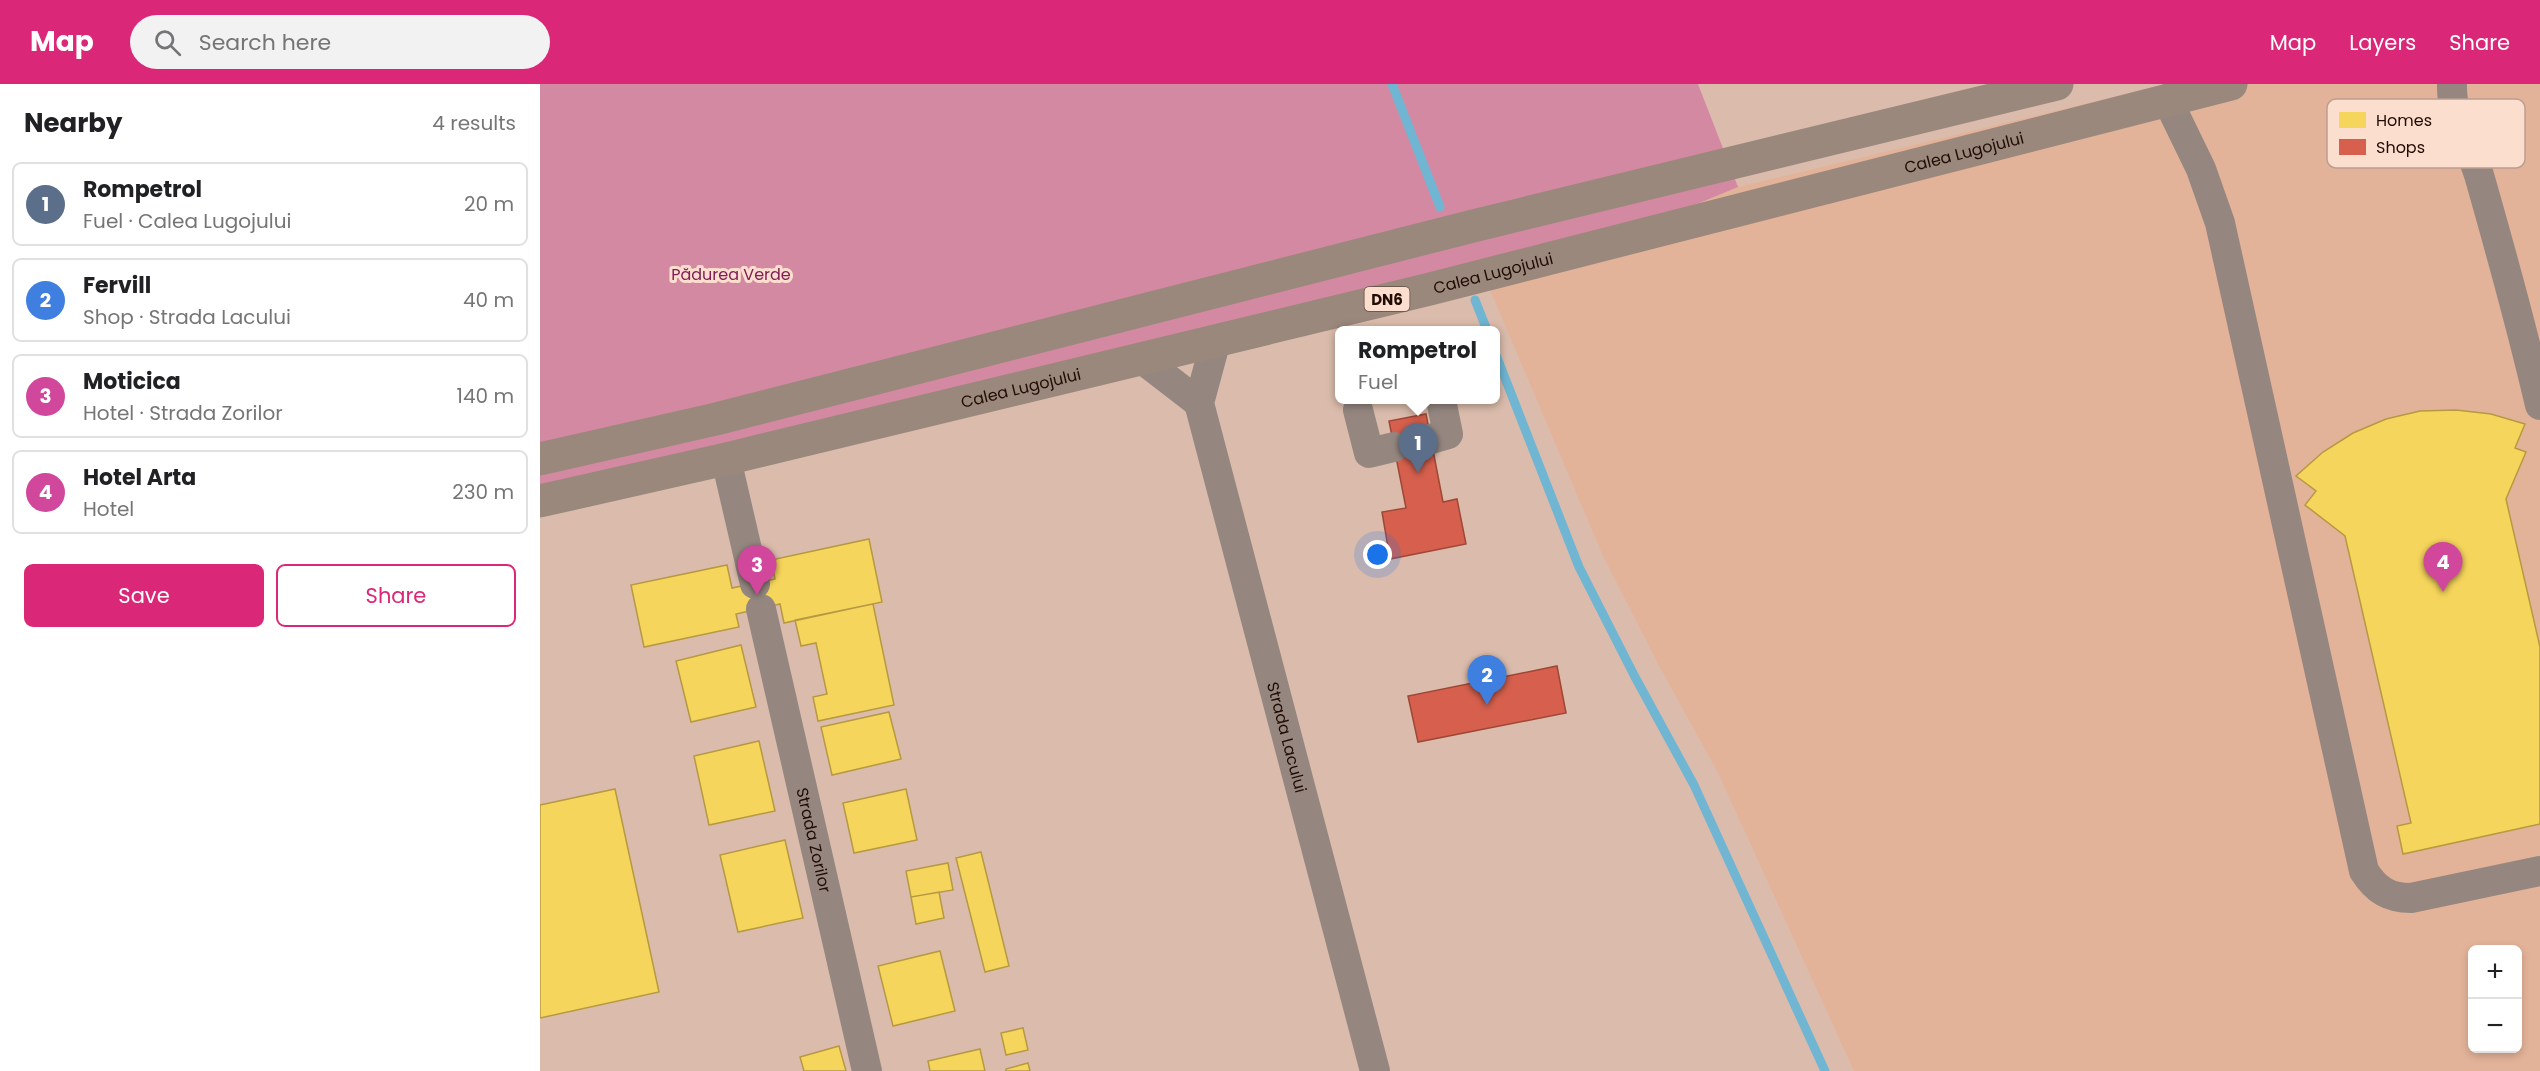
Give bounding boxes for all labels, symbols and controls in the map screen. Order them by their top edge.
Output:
search box [130,15,550,69]
text: Map [30,22,94,61]
icon: search [151,26,184,59]
text: Search here [199,27,331,58]
text: Map [2270,28,2316,57]
text: Layers [2349,28,2416,57]
text: Share [2449,28,2510,57]
legend [2327,99,2525,168]
text: Nearby [24,105,122,141]
text: 4 results [432,109,516,137]
text: Homes [2376,109,2432,132]
street label: Calea Lugojului [1902,126,2026,179]
text: Shops [2376,136,2425,159]
text: Rompetrol [83,174,202,205]
text: 1 [42,190,49,218]
text: 20 m [464,190,514,218]
text: Fuel · Calea Lugojului [83,207,291,235]
street label: Calea Lugojului [1431,247,1555,299]
park label: Pădurea Verde [671,263,791,286]
text: Fervill [83,270,151,301]
text: 2 [40,286,51,314]
text: 40 m [463,286,514,314]
road number: DN6 [1364,287,1410,311]
text: Shop · Strada Lacului [83,303,291,331]
popup [1335,326,1500,404]
text: Rompetrol [1358,335,1477,366]
street label: Calea Lugojului [958,362,1083,413]
text: Moticica [83,366,181,397]
text: Fuel [1358,368,1398,396]
text: 3 [39,382,52,410]
text: 140 m [457,382,514,410]
text: Hotel · Strada Zorilor [83,399,283,427]
pin: 1 [1398,424,1438,473]
text: Hotel Arta [83,462,196,493]
text: 4 [39,478,52,506]
text: 230 m [452,478,514,506]
text: Hotel [83,495,134,523]
your location [1363,540,1392,569]
pin: 4 [2424,542,2462,592]
pin: 3 [738,546,776,595]
button: Save [24,564,264,627]
button: Share [276,564,516,627]
pin: 2 [1468,656,1506,705]
street label: Strada Lacului [1261,679,1313,795]
street label: Strada Zorilor [791,785,837,895]
map controls [2468,945,2522,1053]
button: + [2468,945,2522,999]
button: − [2468,999,2522,1053]

